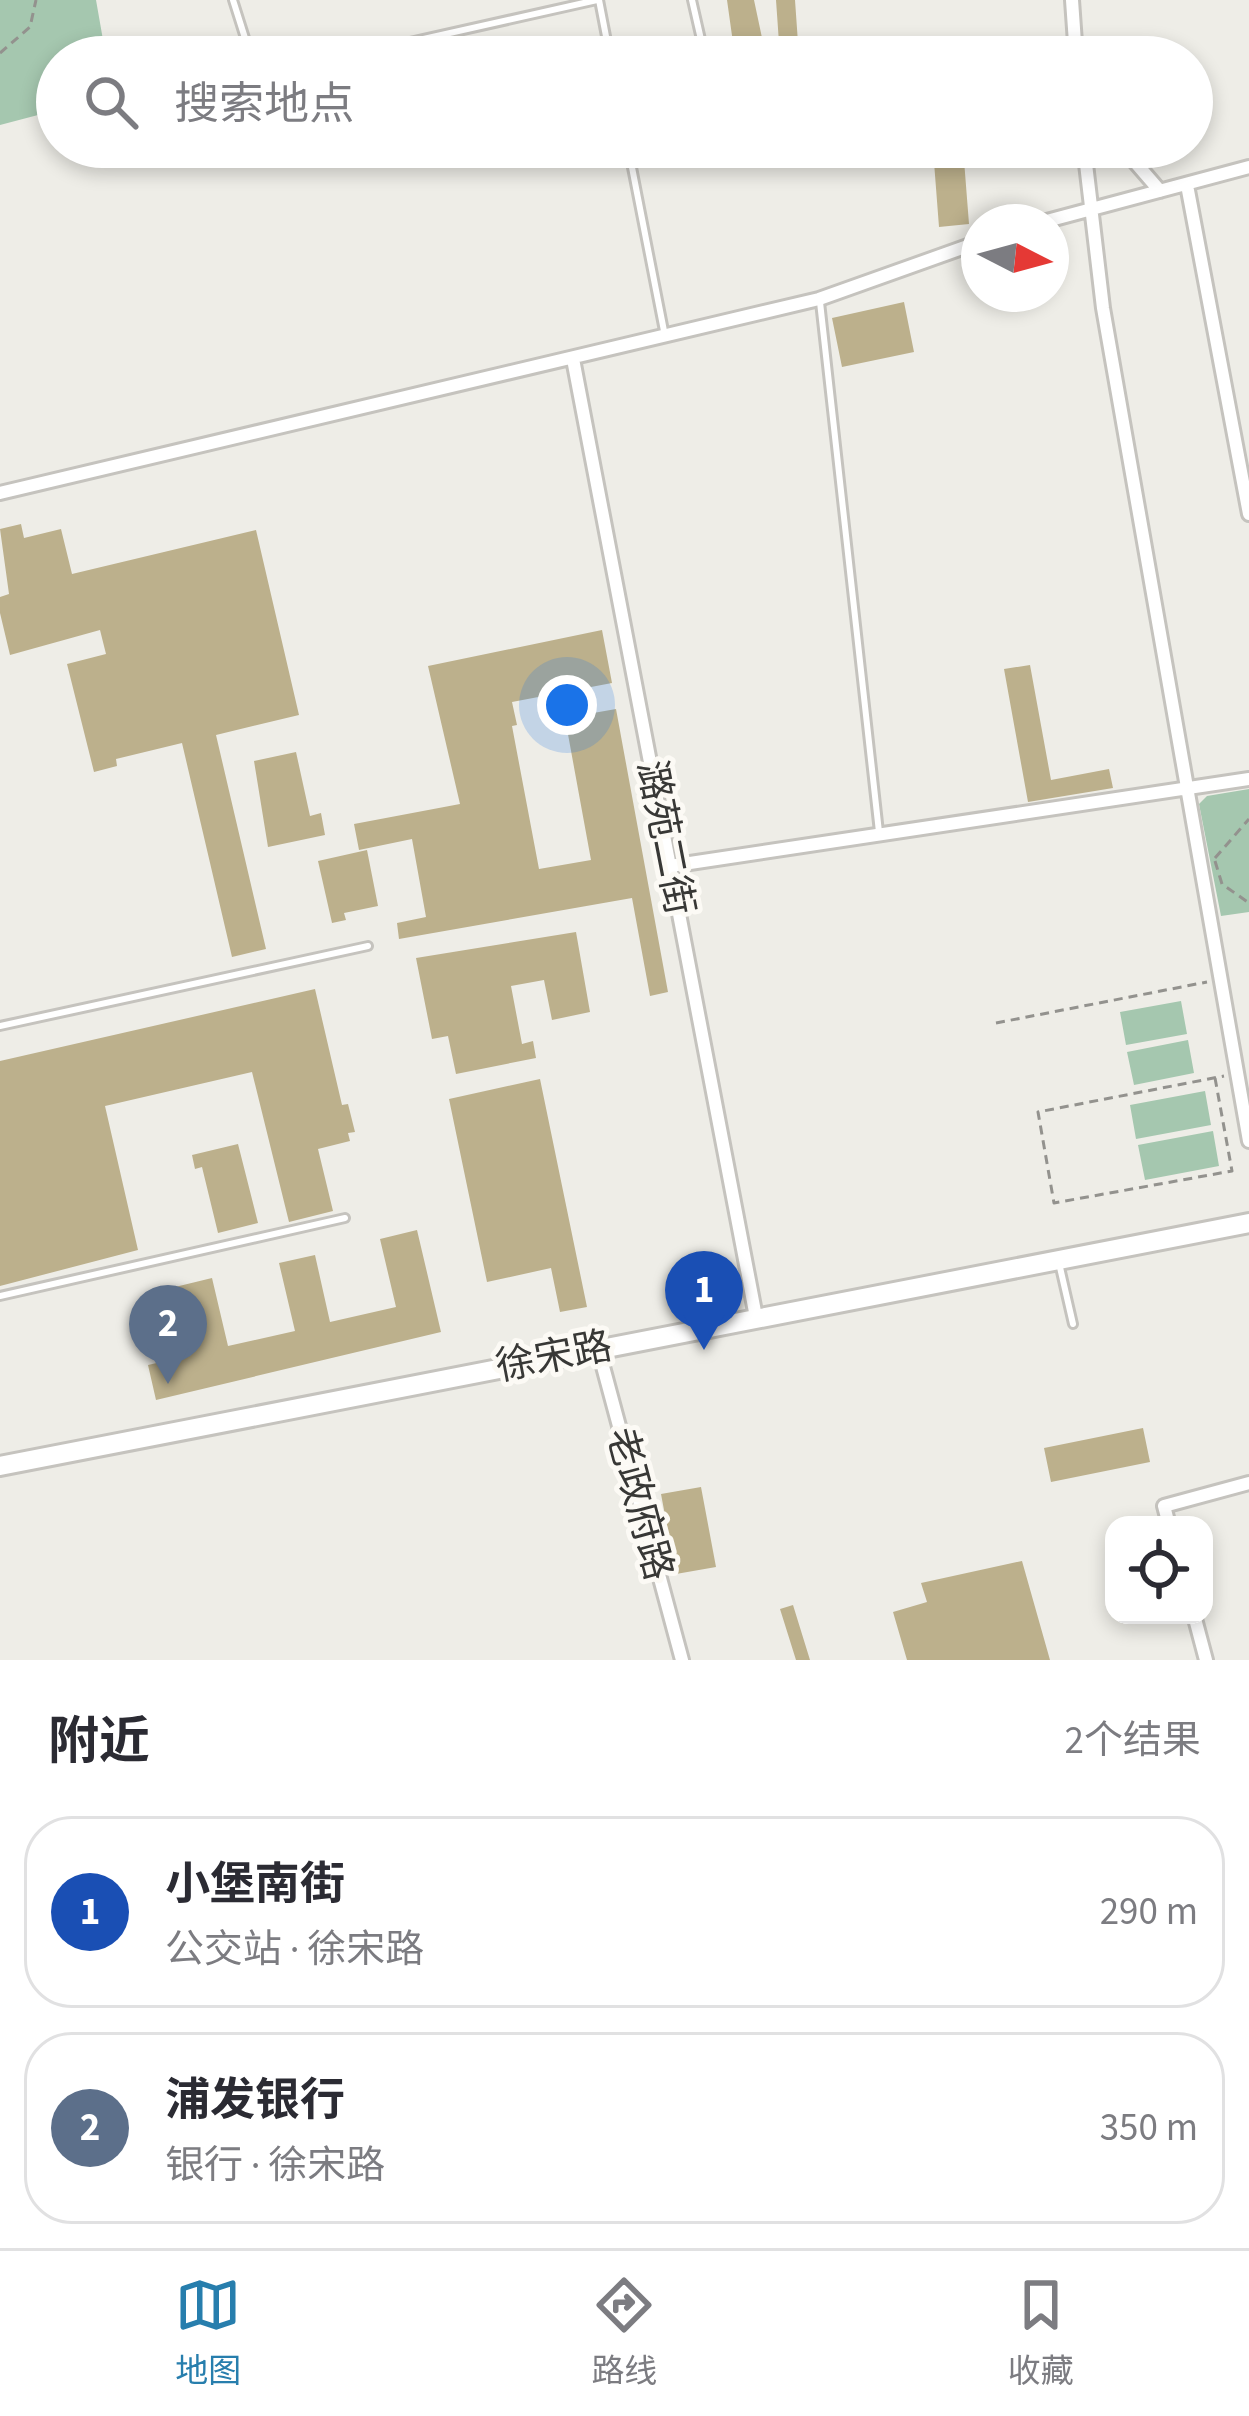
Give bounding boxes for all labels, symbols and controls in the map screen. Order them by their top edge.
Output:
search box [36,36,1213,168]
icon: search [78,69,144,135]
text: 搜索地点 [174,73,354,137]
north arrow [961,204,1069,312]
your location [537,675,597,735]
street label: 潞苑二街 [623,756,707,920]
pin: 1 [665,1251,743,1350]
pin: 2 [129,1285,207,1384]
street label: 徐宋路 [491,1318,617,1396]
street label: 老政府路 [592,1421,686,1587]
map controls [1105,1516,1213,1624]
button: locate [1105,1516,1213,1624]
text: 附近 [48,1706,150,1778]
text: 2个结果 [1065,1713,1201,1769]
text: 小堡南街 [165,1853,345,1917]
text: 1 [80,1884,100,1940]
text: 290 m [1100,1884,1198,1940]
text: 公交站 · 徐宋路 [165,1922,424,1978]
text: 浦发银行 [165,2069,345,2133]
text: 2 [80,2100,100,2156]
text: 350 m [1100,2100,1198,2156]
text: 银行 · 徐宋路 [165,2138,385,2194]
tab: 地图 [175,2272,241,2395]
tab: 路线 [591,2272,657,2395]
tab: 收藏 [1008,2272,1074,2395]

